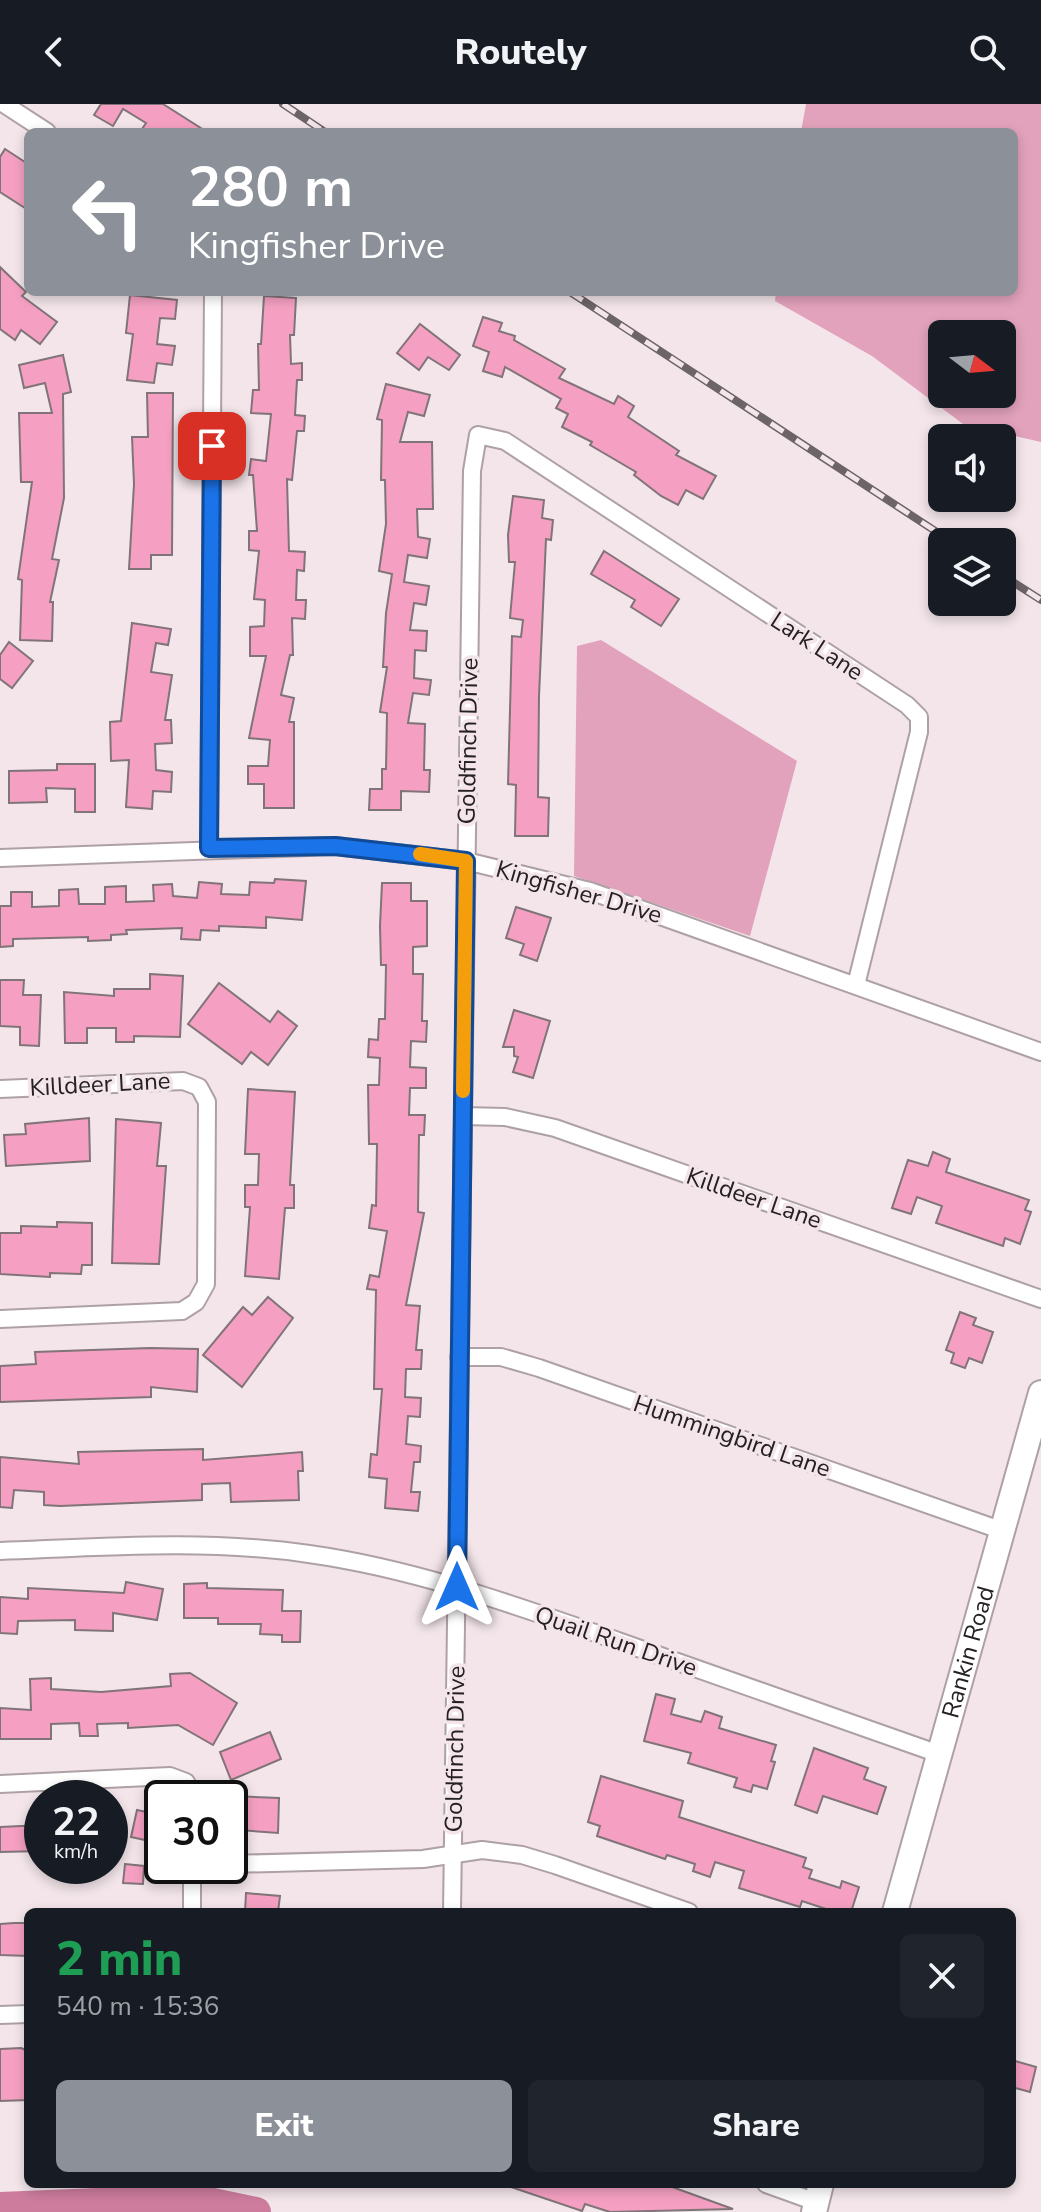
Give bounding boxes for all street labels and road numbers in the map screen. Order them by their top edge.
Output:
street label: Lark Lane [764,604,870,688]
street label: Goldfinch Drive [451,657,485,825]
street label: Kingfisher Drive [492,853,666,931]
street label: Killdeer Lane [29,1064,171,1104]
street label: Killdeer Lane [682,1160,826,1236]
street label: Hummingbird Lane [629,1387,835,1485]
street label: Rankin Road [934,1582,1002,1722]
street label: Quail Run Drive [531,1598,701,1684]
street label: Goldfinch Drive [438,1665,472,1833]

